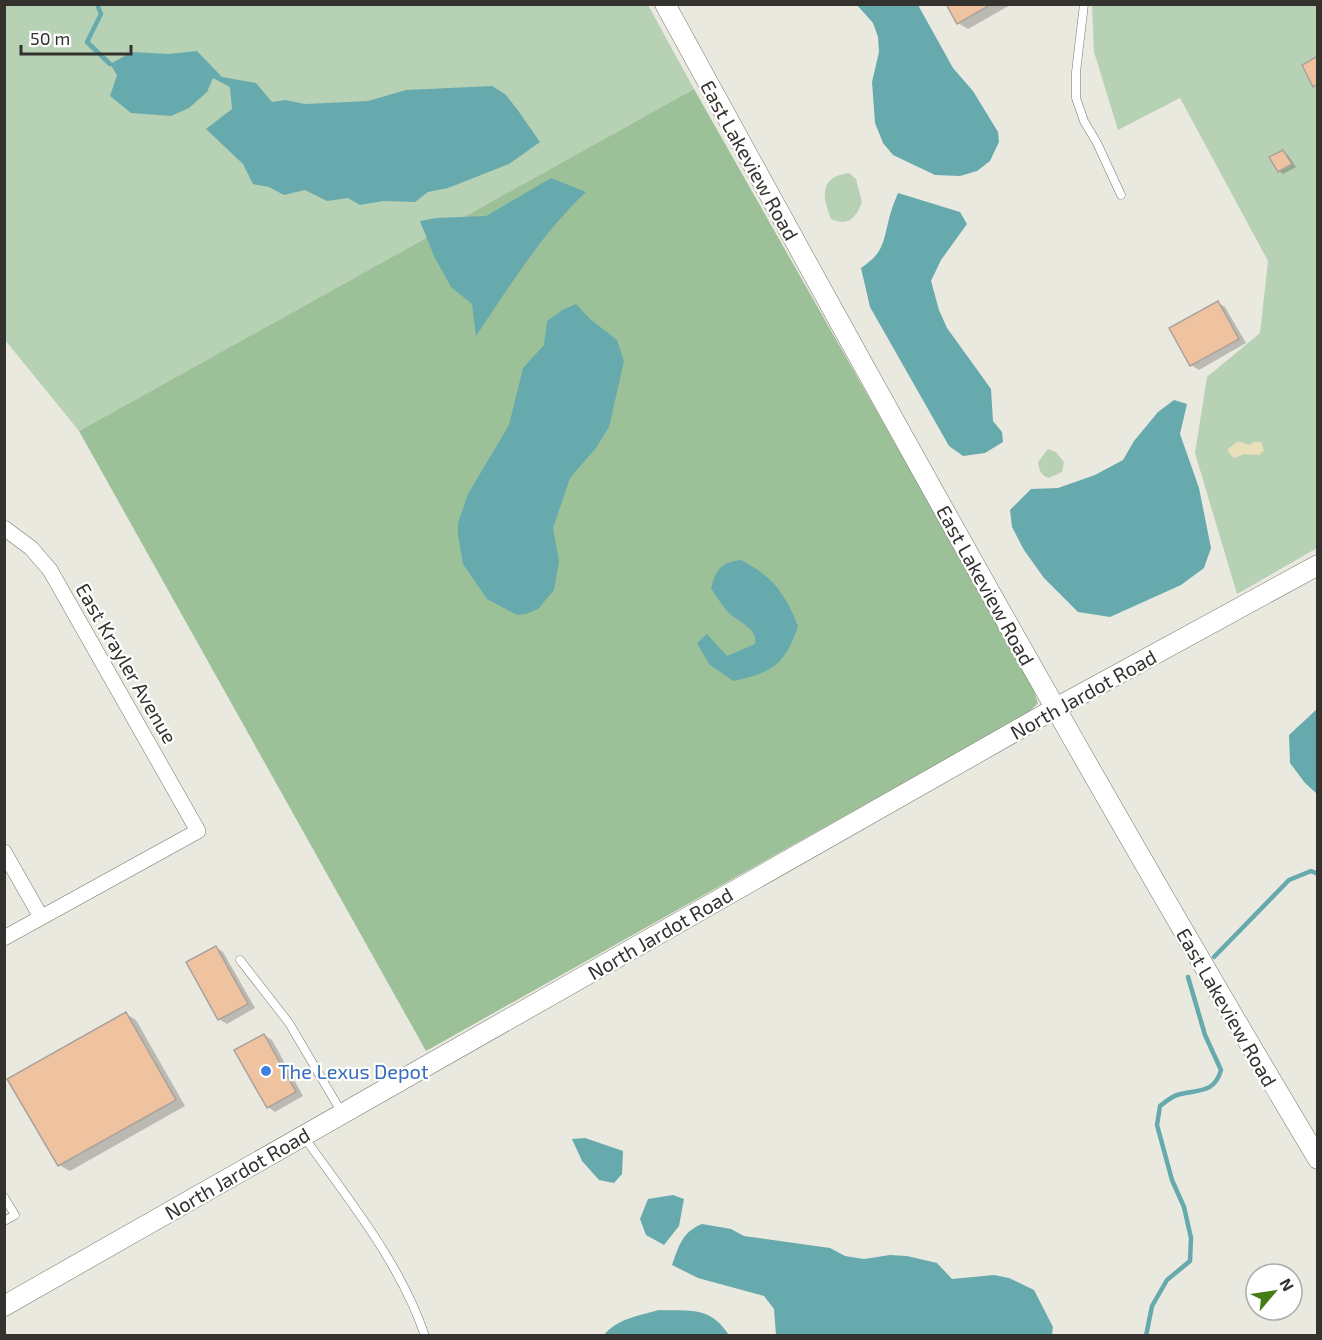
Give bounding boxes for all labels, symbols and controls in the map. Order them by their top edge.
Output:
scale bar [21,18,130,56]
text: 50 m [30,27,70,49]
street label: East Lakeview Road [696,76,804,244]
street label: East Lakeview Road [932,501,1040,669]
street label: East Krayler Avenue [71,579,183,747]
street label: North Jardot Road [1006,644,1160,744]
street label: North Jardot Road [583,882,737,984]
street label: East Lakeview Road [1172,923,1282,1091]
place label: The Lexus Depot [278,1059,429,1083]
marker: The Lexus Depot [259,1064,273,1078]
street label: North Jardot Road [160,1122,314,1224]
north arrow [1244,1262,1304,1322]
text: N [1276,1275,1299,1294]

